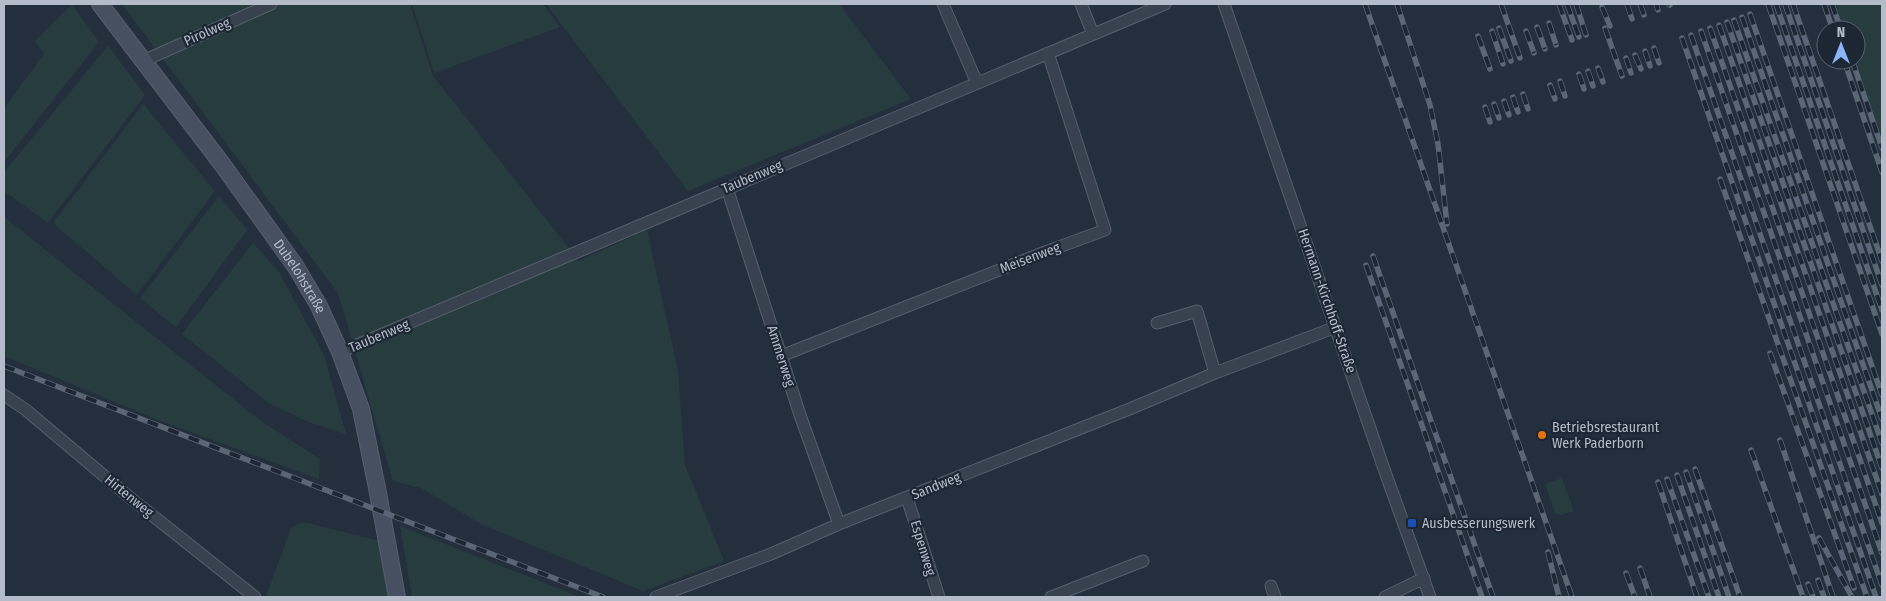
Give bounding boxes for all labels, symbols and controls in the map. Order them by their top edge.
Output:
street label: Pirolweg [181,14,233,50]
north arrow [1816,20,1866,70]
text: N [1837,24,1845,41]
street label: Taubenweg [719,156,785,197]
street label: Hermann-Kirchhoff-Straße [1294,227,1360,375]
street label: Dubelohstraße [270,236,330,316]
street label: Meisenweg [997,239,1063,277]
street label: Taubenweg [346,315,412,356]
street label: Ammerweg [763,323,799,389]
place label: Betriebsrestaurant Werk Paderborn [1552,419,1660,452]
marker: Betriebsrestaurant Werk Paderborn [1536,429,1548,441]
street label: Sandweg [909,468,963,504]
street label: Hirtenweg [101,471,157,521]
place label: Ausbesserungswerk [1422,515,1536,532]
marker: Ausbesserungswerk [1406,517,1418,529]
street label: Espenweg [907,518,940,578]

